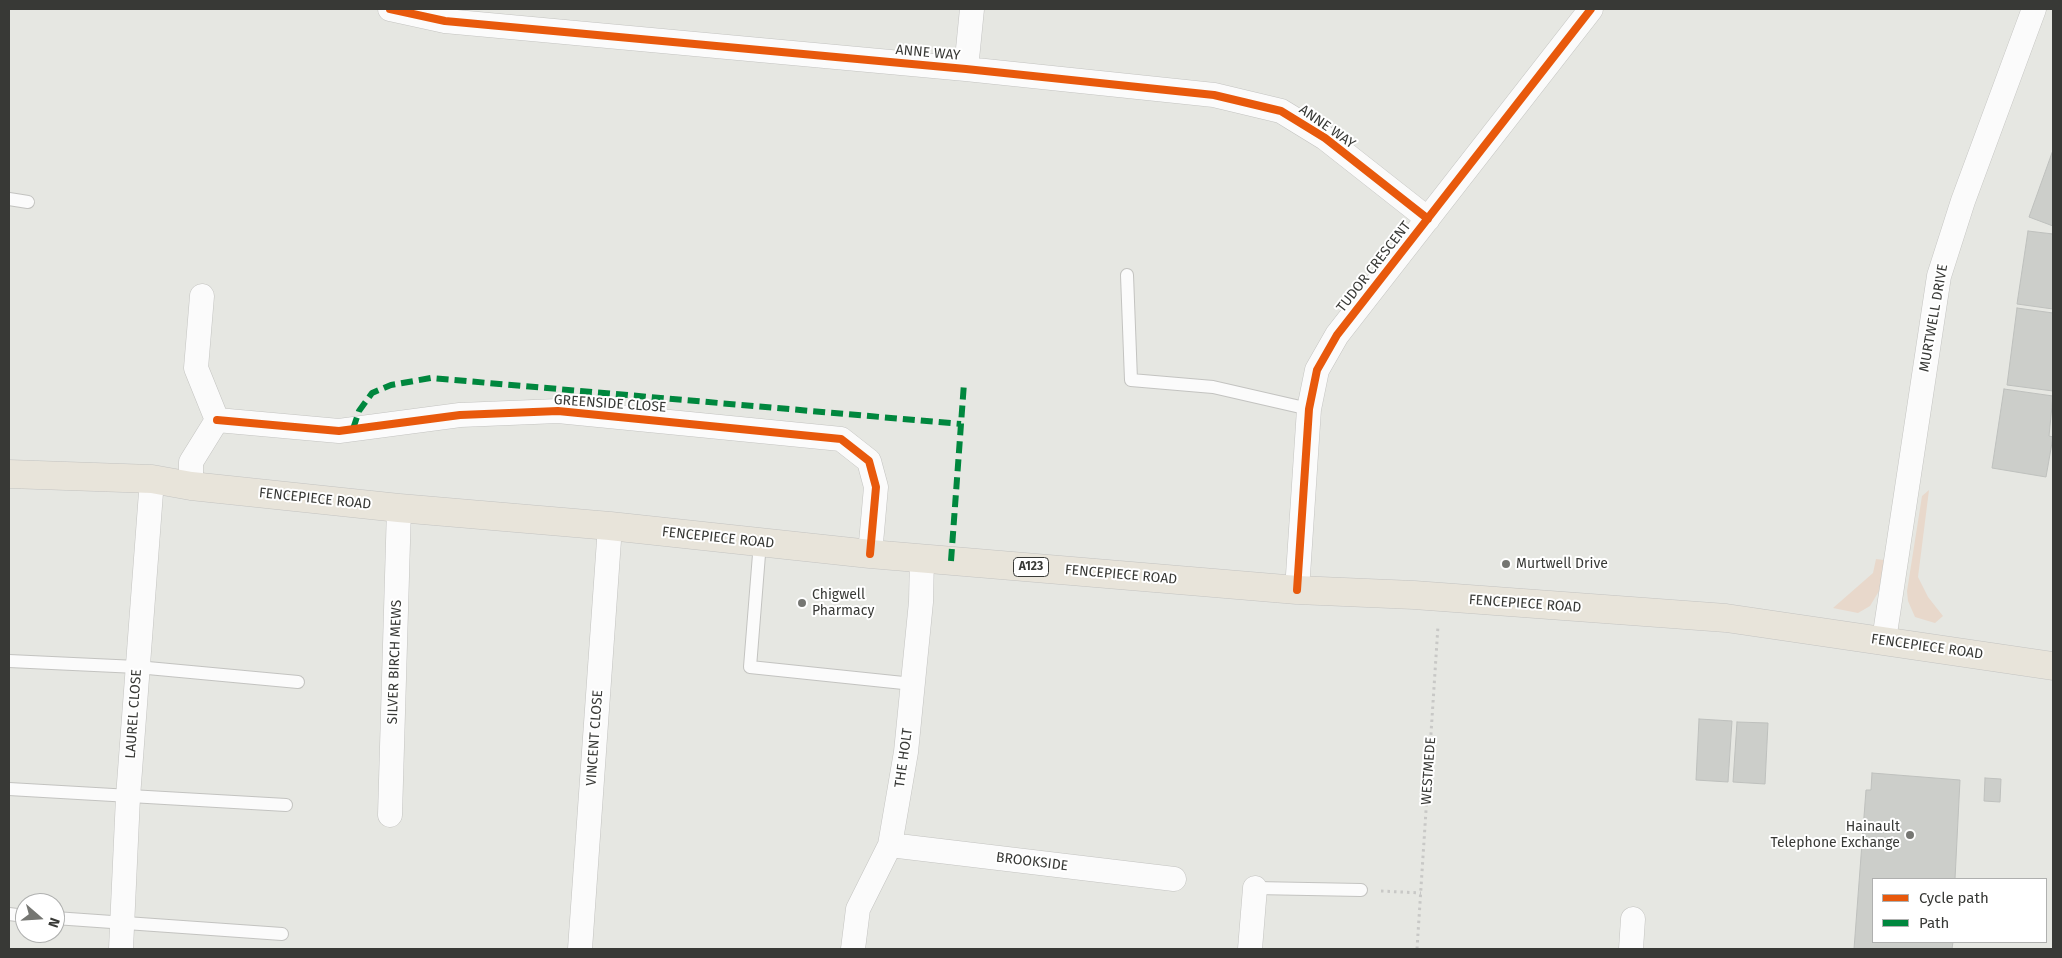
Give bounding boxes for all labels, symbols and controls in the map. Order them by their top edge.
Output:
street label: ANNE WAY [895,42,961,64]
street label: ANNE WAY [1296,101,1358,153]
street label: TUDOR CRESCENT [1333,218,1415,316]
street label: MURTWELL DRIVE [1916,263,1952,373]
street label: GREENSIDE CLOSE [553,392,667,416]
street label: FENCEPIECE ROAD [258,485,372,513]
street label: FENCEPIECE ROAD [661,524,775,552]
place label: Murtwell Drive [1516,556,1608,572]
road number: A123 [1014,558,1048,576]
marker: Murtwell Drive [1500,558,1512,570]
street label: FENCEPIECE ROAD [1064,562,1178,588]
place label: Chigwell Pharmacy [812,587,874,620]
street label: FENCEPIECE ROAD [1468,592,1582,616]
marker: Chigwell Pharmacy [796,597,808,609]
street label: SILVER BIRCH MEWS [384,599,406,725]
street label: FENCEPIECE ROAD [1870,631,1984,663]
street label: LAUREL CLOSE [122,669,146,759]
street label: VINCENT CLOSE [583,689,607,787]
street label: THE HOLT [891,727,917,789]
street label: WESTMEDE [1418,736,1440,806]
place label: Hainault Telephone Exchange [1770,819,1900,852]
marker: Hainault Telephone Exchange [1904,829,1916,841]
street label: BROOKSIDE [995,849,1069,875]
legend [1872,878,2047,943]
text: Cycle path [1919,889,1989,907]
north arrow [15,893,65,943]
text: Path [1919,914,1949,932]
text: N [44,916,63,930]

